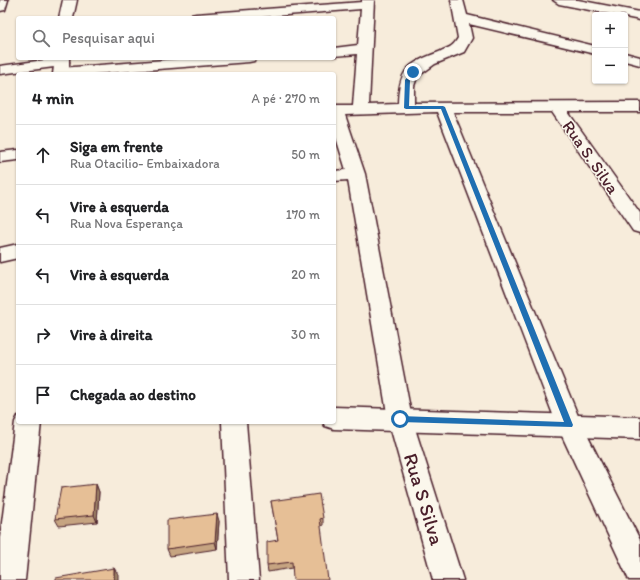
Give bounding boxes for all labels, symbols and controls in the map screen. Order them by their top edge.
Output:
map controls [592,12,628,84]
button: + [592,12,628,48]
search box [16,16,336,60]
icon: search [30,27,52,49]
text: Pesquisar aqui [62,29,155,47]
button: − [592,48,628,84]
route end [404,63,422,81]
text: 4 min [32,88,74,108]
text: A pé · 270 m [252,91,320,106]
street label: Rua S. Silva [558,117,624,198]
text: Siga em frente [70,138,163,156]
icon: ahead [32,144,54,166]
text: 50 m [291,147,320,162]
text: Rua Otacilio- Embaixadora [70,156,220,171]
text: Vire à esquerda [70,198,169,216]
icon: left [32,204,54,226]
text: 170 m [286,207,320,222]
text: Rua Nova Esperança [70,216,183,231]
icon: left [32,264,54,286]
text: Vire à esquerda [70,266,169,284]
text: 20 m [291,267,320,282]
icon: right [32,324,54,346]
text: Vire à direita [70,326,153,344]
text: 30 m [291,327,320,342]
icon: arrive [32,384,54,406]
text: Chegada ao destino [70,386,196,404]
route start [391,410,409,428]
street label: Rua S Silva [399,450,450,548]

